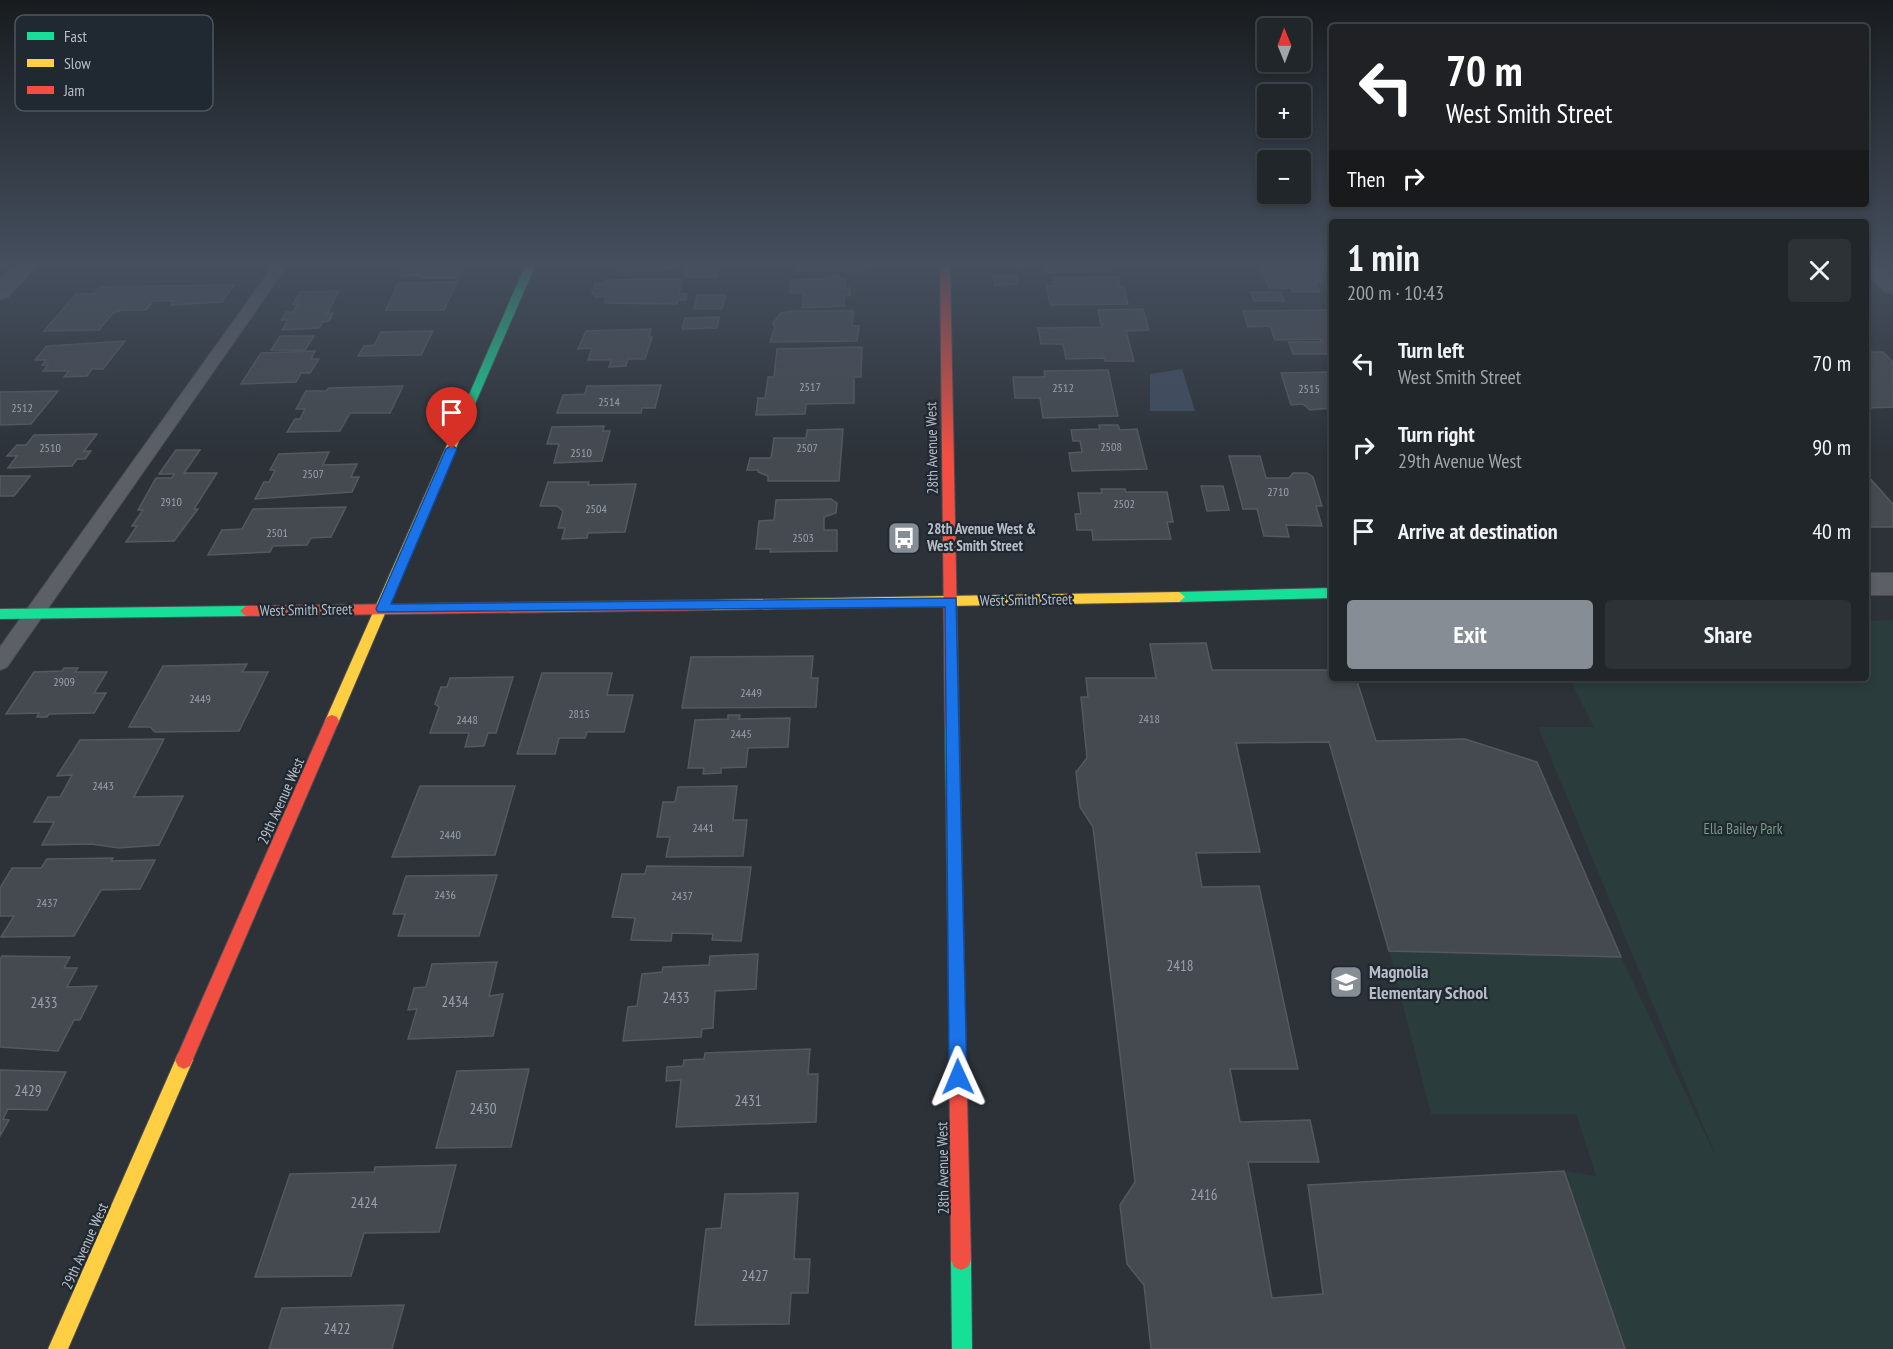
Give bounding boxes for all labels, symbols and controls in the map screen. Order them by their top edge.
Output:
legend [15,15,213,111]
north arrow [1257,18,1311,72]
map controls [1257,18,1311,204]
text: Fast [64,26,87,46]
text: 70 m [1446,43,1523,98]
icon: left [1347,48,1425,126]
text: Slow [64,53,91,73]
text: Jam [63,80,85,100]
button: + [1257,84,1311,138]
text: West Smith Street [1446,96,1613,130]
button: − [1257,150,1311,204]
icon: right [1397,162,1430,195]
text: Then [1347,165,1385,193]
text: 1 min [1347,234,1420,281]
button: close [1788,239,1851,302]
text: 200 m · 10:43 [1347,280,1444,306]
text: Turn left [1398,336,1464,364]
icon: left [1347,347,1380,380]
text: 70 m [1812,349,1851,377]
text: West Smith Street [1398,364,1521,390]
house number: 2517 [799,379,821,394]
house number: 2512 [1052,380,1074,395]
house number: 2515 [1298,381,1320,396]
pin [426,387,477,449]
house number: 2514 [598,394,620,409]
icon: arrive [435,396,468,429]
house number: 2512 [11,400,33,415]
street label: 28th Avenue West [921,401,942,495]
text: Turn right [1398,420,1475,448]
icon: right [1347,431,1380,464]
text: 90 m [1812,433,1851,461]
house number: 2508 [1100,439,1122,454]
house number: 2510 [39,440,61,455]
house number: 2507 [796,440,818,455]
house number: 2510 [570,445,592,460]
text: 29th Avenue West [1398,448,1522,474]
house number: 2507 [302,466,324,481]
house number: 2710 [1267,484,1289,499]
house number: 2910 [160,494,182,509]
house number: 2502 [1113,496,1135,511]
house number: 2504 [585,501,607,516]
icon: arrive [1347,515,1380,548]
text: Arrive at destination [1398,517,1558,545]
text: 40 m [1812,517,1851,545]
place label: 28th Avenue West & West Smith Street [926,519,1036,555]
bus stop icon: 28th Avenue West & West Smith Street [886,520,922,556]
house number: 2501 [266,525,288,540]
house number: 2503 [792,530,814,545]
street label: West Smith Street [980,589,1072,610]
street label: West Smith Street [260,599,352,620]
button: Exit [1347,600,1593,669]
button: Share [1605,600,1851,669]
house number: 2909 [53,674,75,689]
house number: 2449 [740,685,762,700]
house number: 2449 [189,691,211,706]
house number: 2815 [568,706,590,721]
house number: 2418 [1138,711,1160,726]
house number: 2448 [456,712,478,727]
house number: 2445 [730,726,752,741]
street label: 29th Avenue West [253,755,308,847]
house number: 2443 [92,778,114,793]
park label: Ella Bailey Park [1703,819,1783,838]
house number: 2441 [692,820,714,835]
house number: 2440 [439,827,461,842]
house number: 2436 [434,887,456,902]
house number: 2437 [671,888,693,903]
house number: 2437 [36,895,58,910]
house number: 2418 [1166,956,1194,975]
place label: Magnolia Elementary School [1369,960,1488,1004]
school or university icon: Magnolia Elementary School [1328,964,1364,1000]
house number: 2433 [662,988,690,1007]
house number: 2434 [441,992,469,1011]
house number: 2433 [30,993,58,1012]
position arrow [926,1045,990,1109]
house number: 2429 [14,1081,42,1100]
house number: 2431 [734,1091,762,1110]
house number: 2430 [469,1099,497,1118]
street label: 28th Avenue West [932,1121,953,1215]
house number: 2416 [1190,1185,1218,1204]
house number: 2424 [350,1193,378,1212]
street label: 29th Avenue West [57,1200,112,1292]
house number: 2427 [741,1266,769,1285]
house number: 2422 [323,1319,351,1338]

